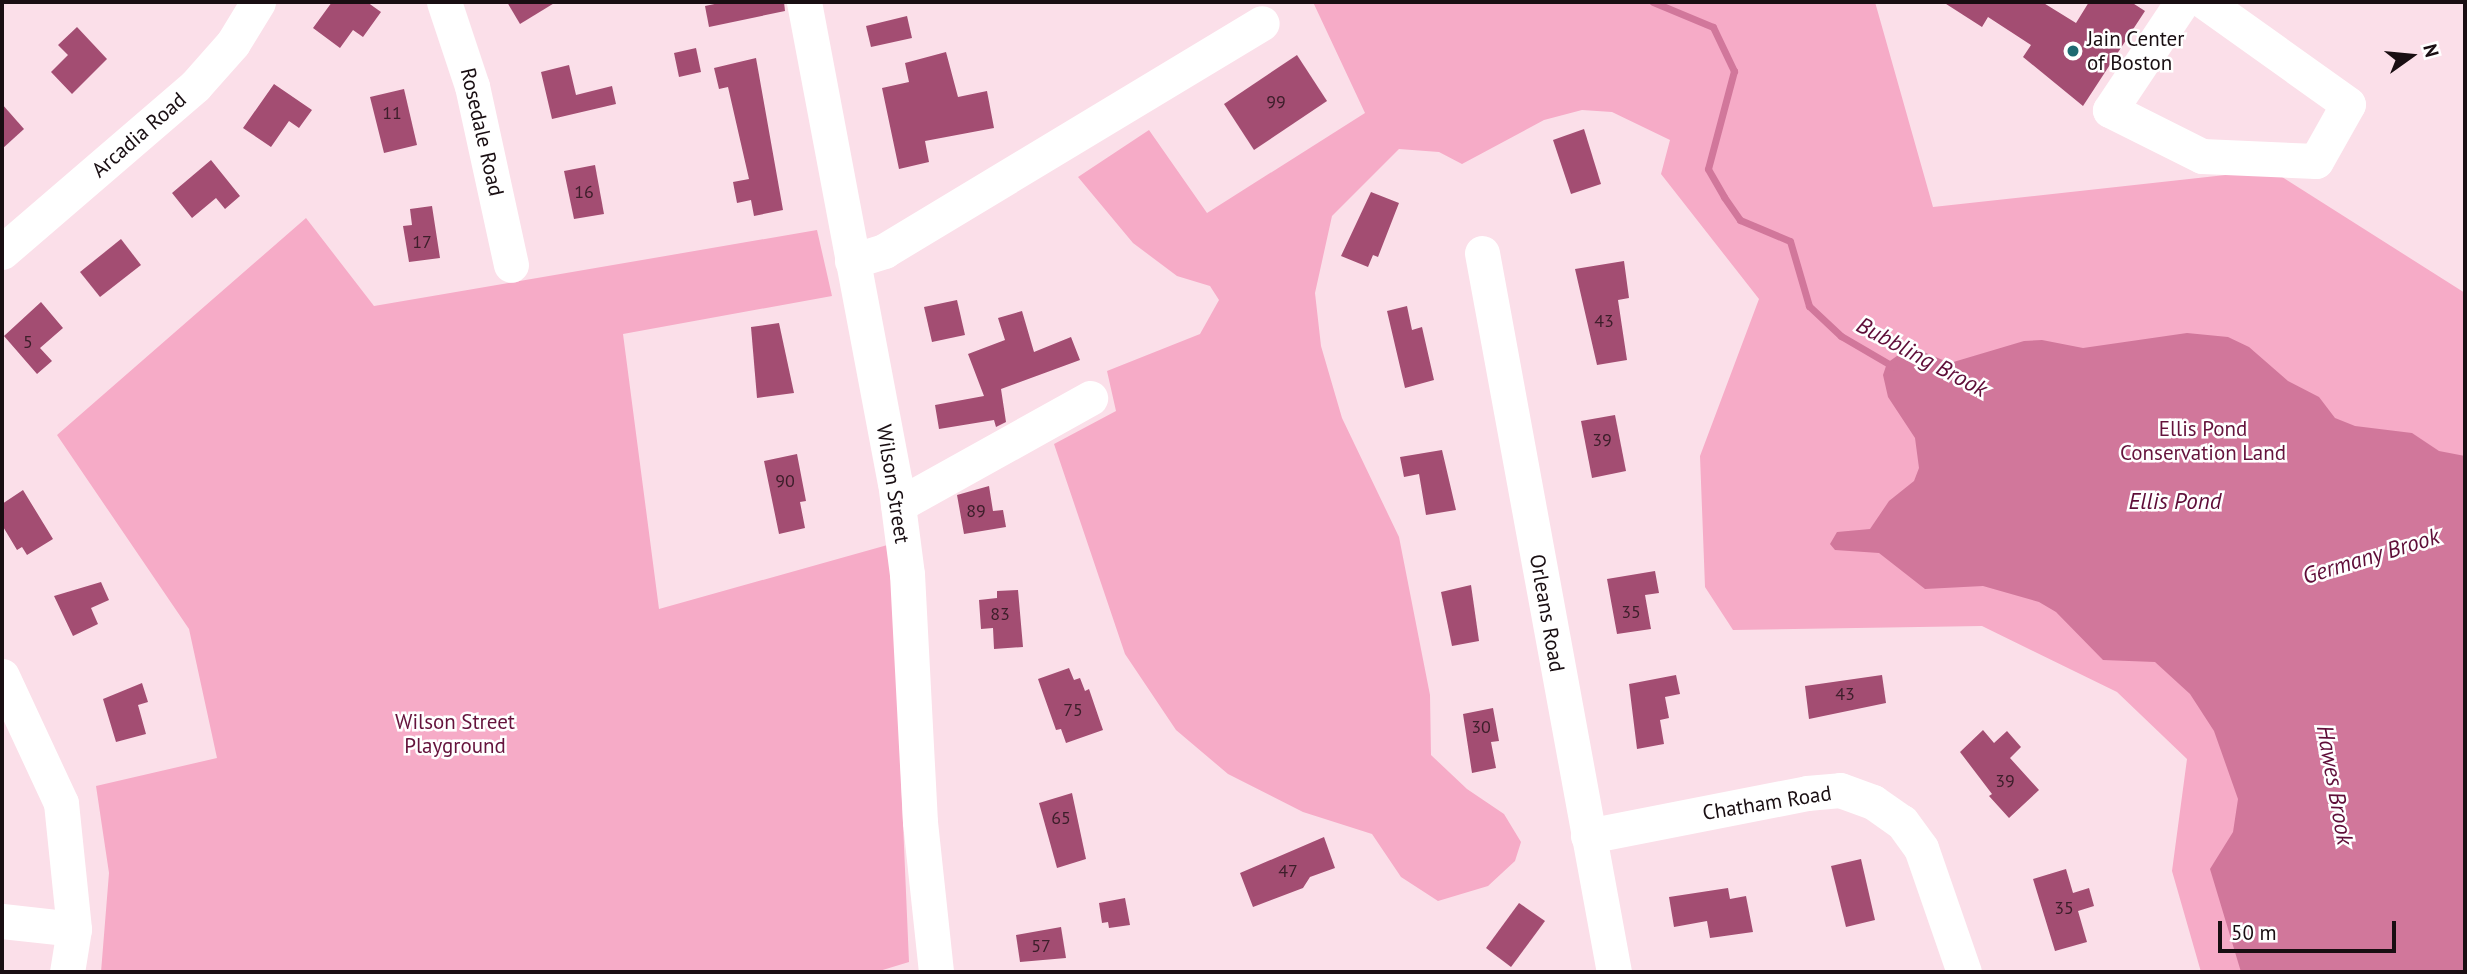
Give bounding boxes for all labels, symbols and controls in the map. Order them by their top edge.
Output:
north arrow [2376,21,2446,91]
place label: Jain Center of Boston [2087,26,2184,76]
text: N [2418,41,2444,60]
marker: Jain Center of Boston [2065,43,2081,59]
street label: Rosedale Road [455,65,509,199]
street label: Arcadia Road [87,87,191,183]
house number: 99 [1266,91,1286,113]
house number: 11 [382,102,402,124]
house number: 16 [574,181,594,203]
house number: 17 [412,231,432,253]
house number: 43 [1594,310,1614,332]
water label: Bubbling Brook [1852,311,1992,403]
house number: 5 [23,331,33,353]
park label: Ellis Pond Conservation Land [2120,416,2286,466]
street label: Wilson Street [871,423,915,545]
house number: 39 [1592,429,1612,451]
house number: 90 [775,470,795,492]
water label: Ellis Pond [2129,487,2221,515]
house number: 89 [966,500,986,522]
water label: Germany Brook [2299,522,2443,590]
street label: Orleans Road [1524,552,1570,674]
house number: 35 [1621,601,1641,623]
house number: 83 [990,603,1010,625]
house number: 43 [1835,683,1855,705]
house number: 75 [1063,699,1083,721]
park label: Wilson Street Playground [395,709,515,759]
house number: 30 [1471,716,1491,738]
water label: Hawes Brook [2311,723,2359,847]
house number: 39 [1995,770,2015,792]
street label: Chatham Road [1701,780,1833,826]
house number: 65 [1051,807,1071,829]
house number: 47 [1278,860,1298,882]
house number: 35 [2054,897,2074,919]
scale bar [2222,908,2400,952]
text: 50 m [2231,919,2277,946]
house number: 57 [1031,935,1051,957]

